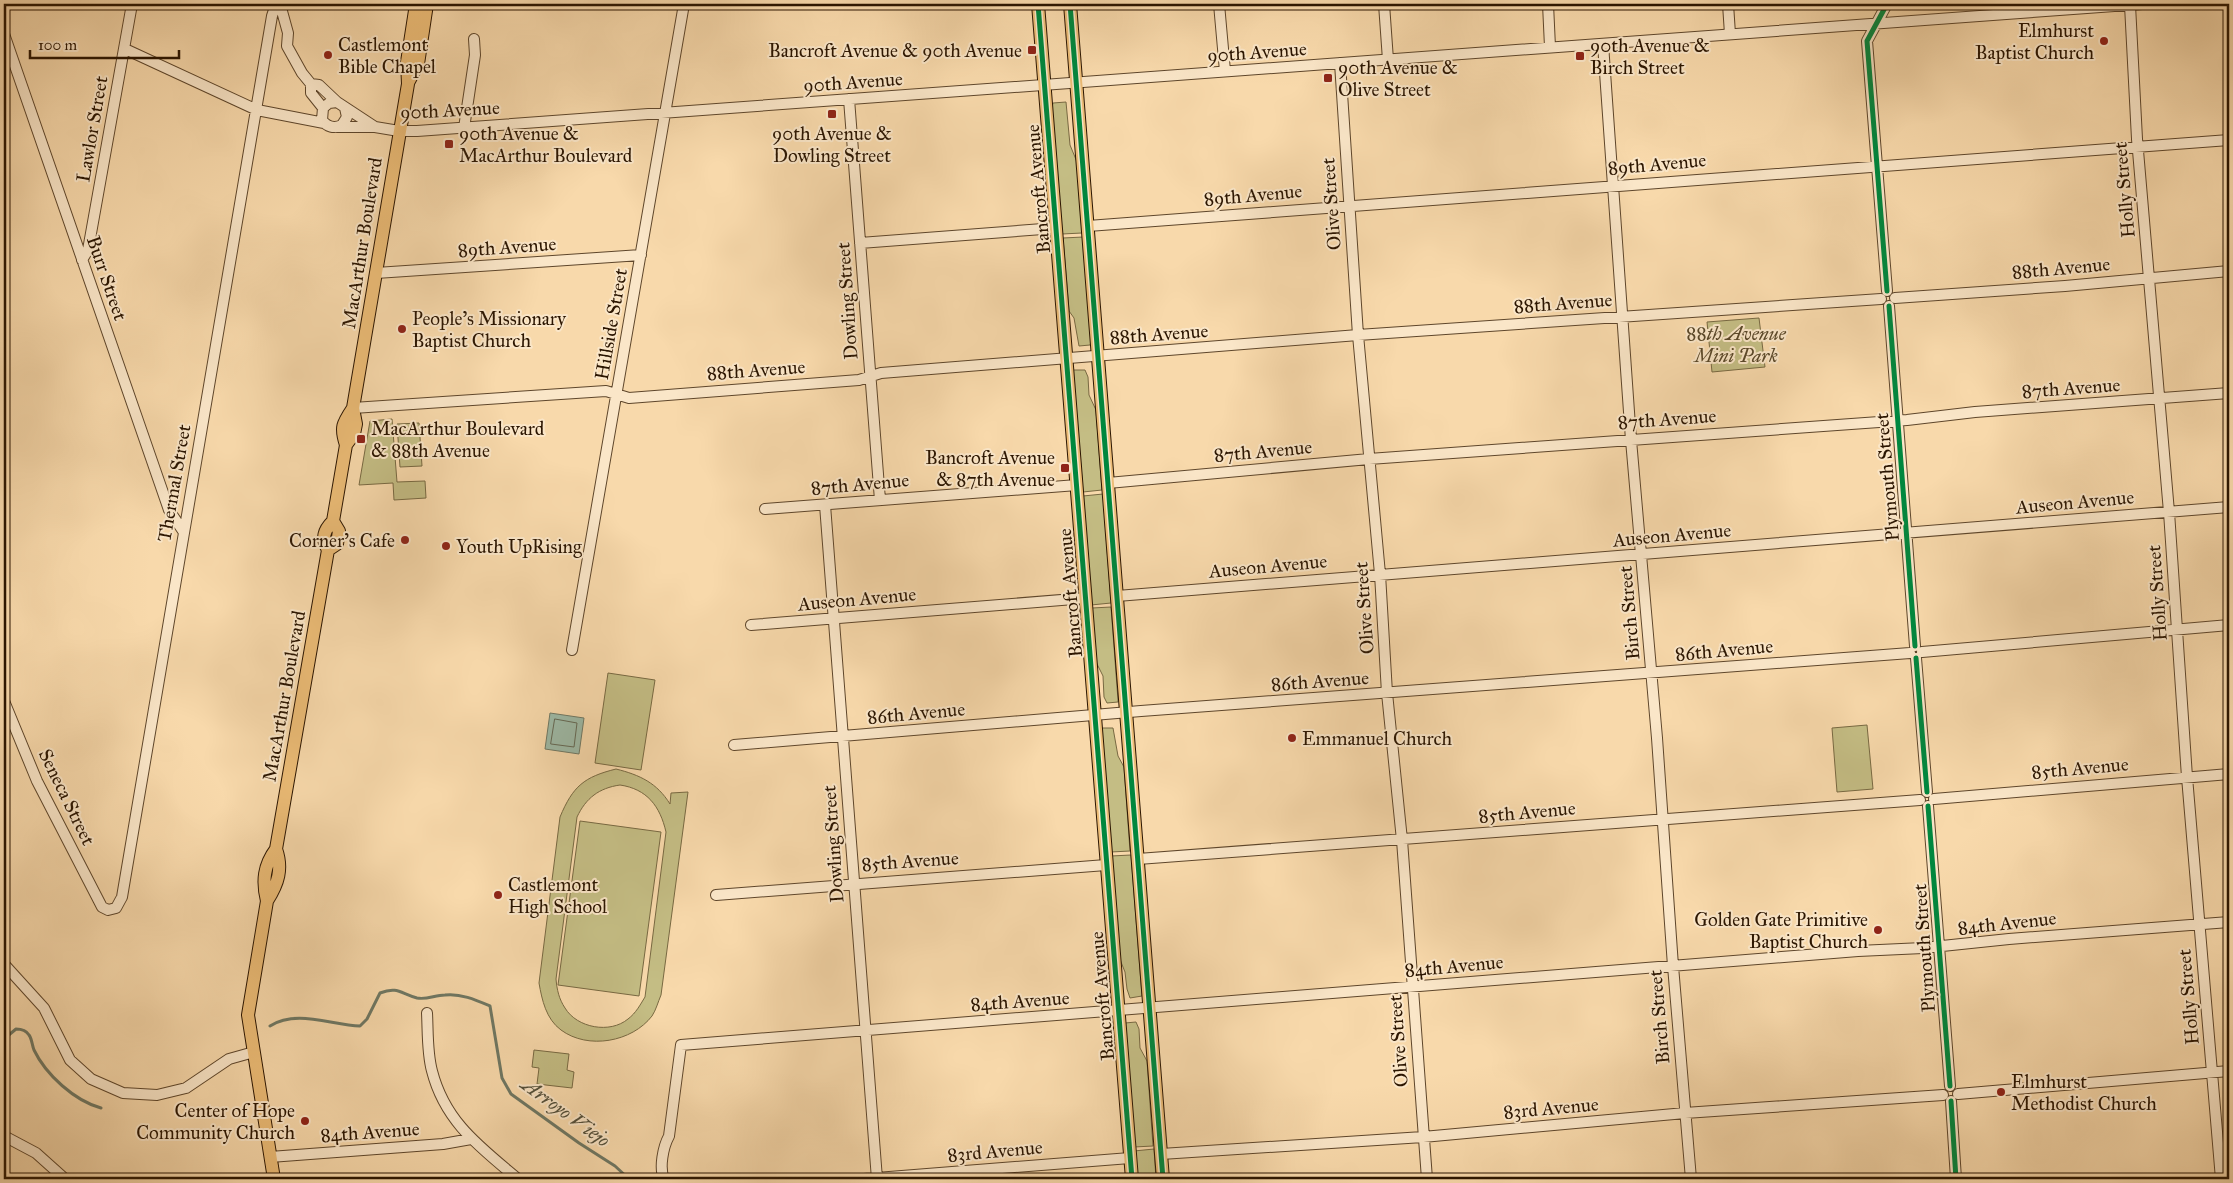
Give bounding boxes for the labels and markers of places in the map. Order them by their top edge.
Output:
place label: Elmhurst Baptist Church [1975,19,2094,64]
place label: Castlemont Bible Chapel [338,33,437,78]
place label: 90th Avenue & Birch Street [1590,34,1710,79]
marker: Elmhurst Baptist Church [2098,35,2110,47]
place label: Bancroft Avenue & 90th Avenue [768,39,1022,62]
marker: Bancroft Avenue & 90th Avenue [1026,44,1038,56]
marker: Castlemont Bible Chapel [322,49,334,61]
marker: 90th Avenue & Birch Street [1574,50,1586,62]
place label: 90th Avenue & Olive Street [1338,56,1458,101]
marker: 90th Avenue & Olive Street [1322,72,1334,84]
marker: 90th Avenue & Dowling Street [826,108,838,120]
place label: 90th Avenue & MacArthur Boulevard [459,122,633,167]
place label: 90th Avenue & Dowling Street [772,122,892,168]
marker: 90th Avenue & MacArthur Boulevard [443,138,455,150]
place label: People's Missionary Baptist Church [412,307,567,352]
marker: People's Missionary Baptist Church [396,323,408,335]
place label: MacArthur Boulevard & 88th Avenue [371,417,545,462]
marker: MacArthur Boulevard & 88th Avenue [355,433,367,445]
place label: Bancroft Avenue & 87th Avenue [925,446,1055,491]
marker: Bancroft Avenue & 87th Avenue [1059,462,1071,474]
place label: Corner's Cafe [289,529,395,552]
marker: Corner's Cafe [399,534,411,546]
place label: Youth UpRising [456,535,582,559]
marker: Youth UpRising [440,540,452,552]
place label: Emmanuel Church [1302,727,1453,750]
marker: Emmanuel Church [1286,732,1298,744]
place label: Castlemont High School [508,873,608,919]
marker: Castlemont High School [492,889,504,901]
place label: Golden Gate Primitive Baptist Church [1694,908,1868,953]
marker: Golden Gate Primitive Baptist Church [1872,924,1884,936]
place label: Elmhurst Methodist Church [2011,1070,2157,1115]
marker: Elmhurst Methodist Church [1995,1086,2007,1098]
place label: Center of Hope Community Church [136,1099,295,1144]
marker: Center of Hope Community Church [299,1115,311,1127]

